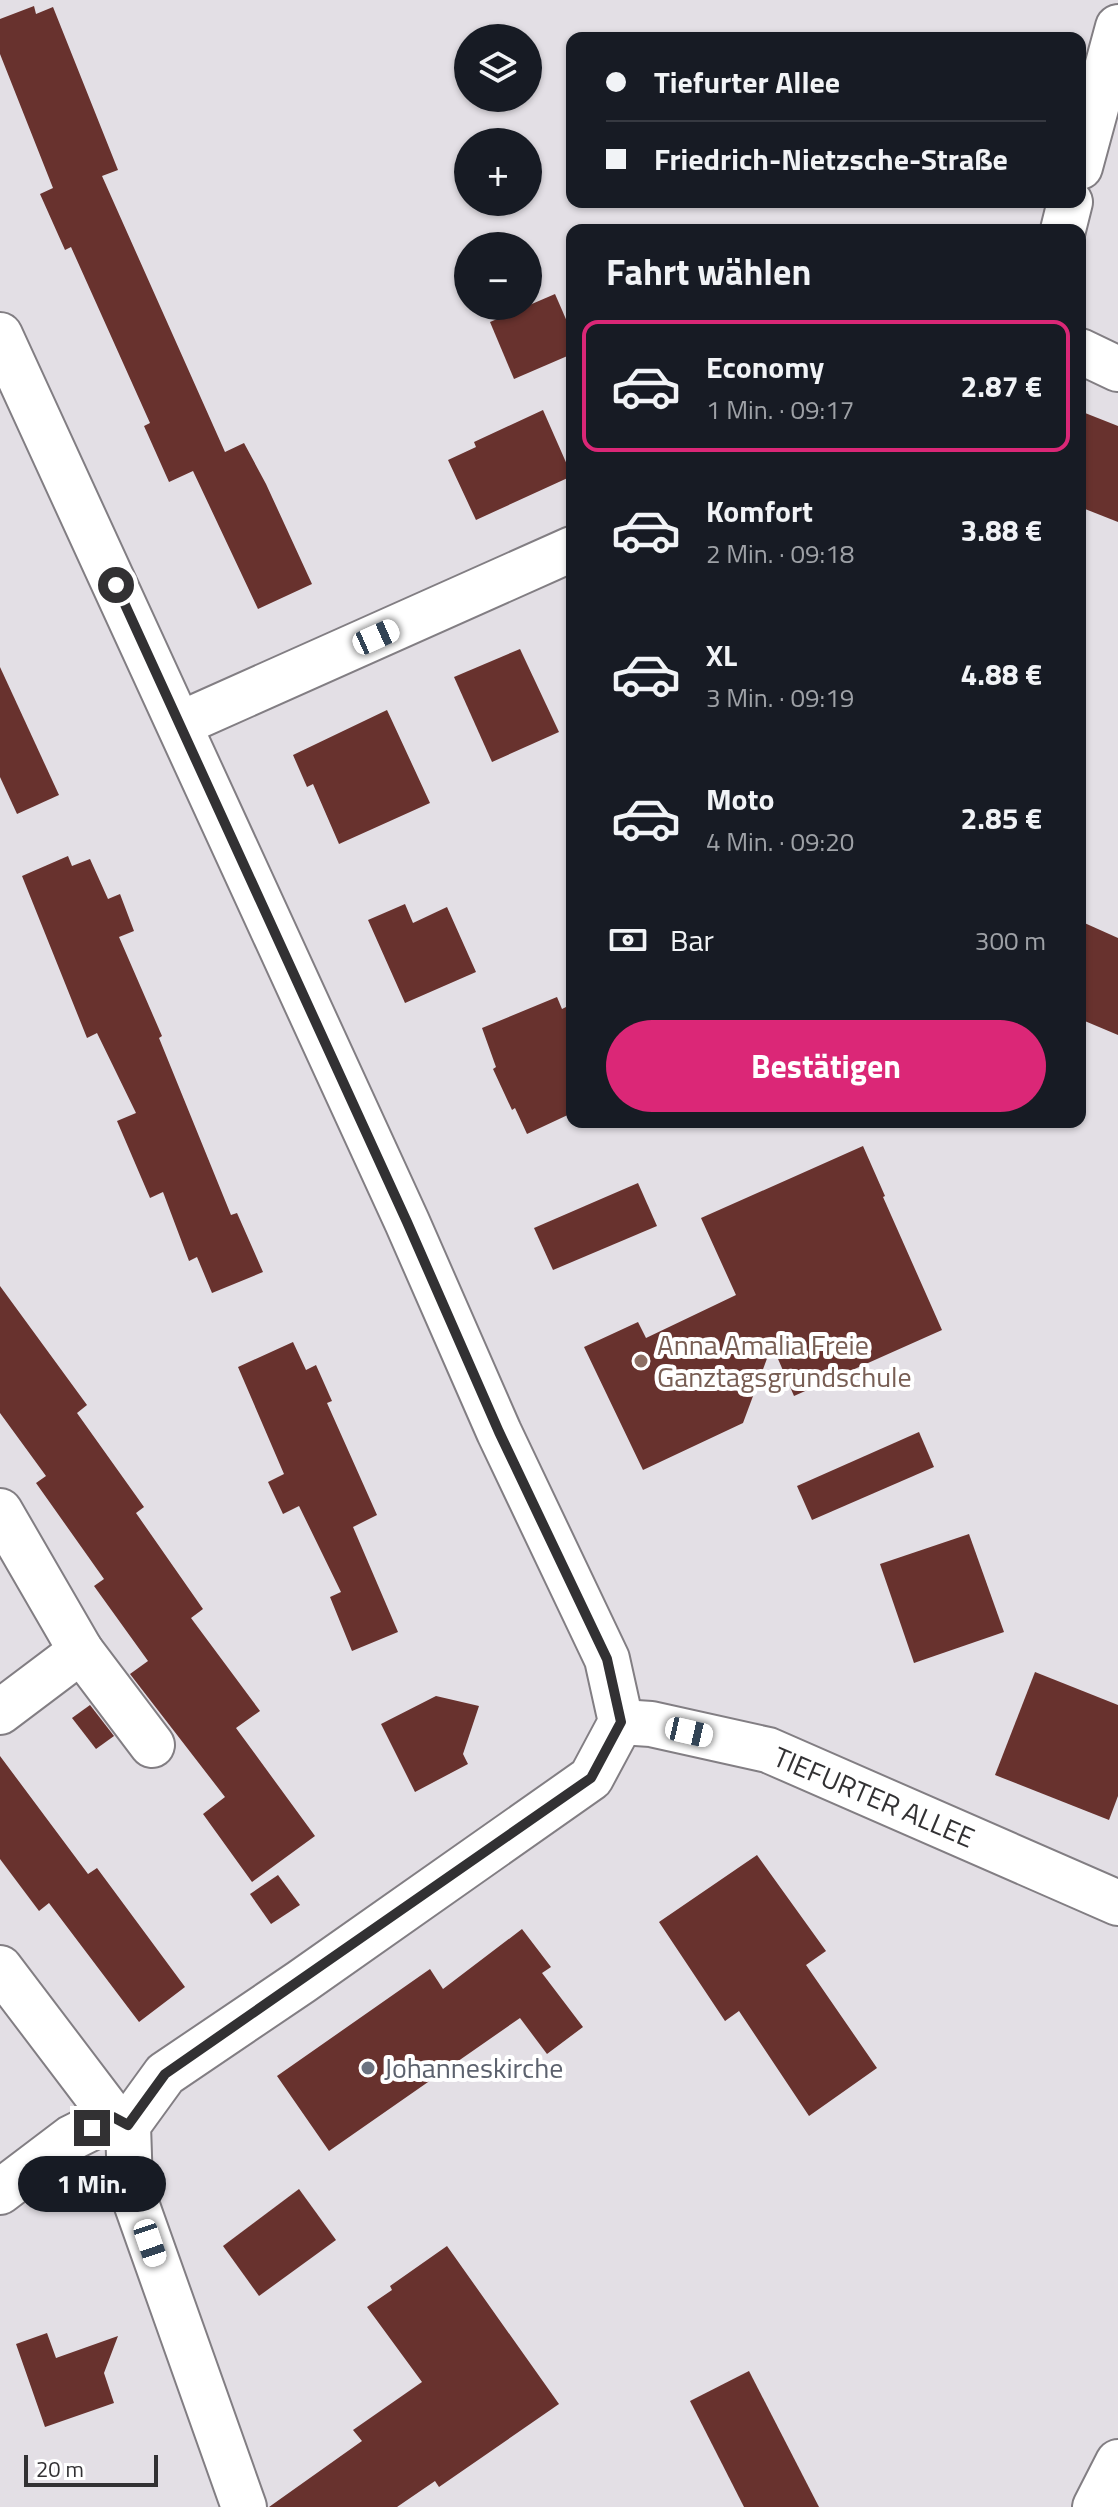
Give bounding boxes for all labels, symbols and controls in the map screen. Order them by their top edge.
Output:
map controls [454,24,542,320]
button: layers [454,24,542,112]
text: Tiefurter Allee [654,59,840,105]
button: + [454,128,542,216]
text: Friedrich-Nietzsche-Straße [654,136,1008,182]
button: − [454,232,542,320]
text: Fahrt wählen [606,244,811,299]
text: Economy [706,344,824,390]
icon: car [610,350,682,422]
text: 2.87 € [961,363,1042,409]
text: 1 Min. · 09:17 [706,390,854,429]
text: Komfort [706,488,813,534]
icon: car [610,494,682,566]
text: 3.88 € [961,507,1042,553]
text: 2 Min. · 09:18 [706,534,854,573]
route start [98,567,134,603]
car [349,616,403,658]
text: XL [706,632,737,678]
icon: car [610,638,682,710]
text: 4.88 € [961,651,1042,697]
text: 3 Min. · 09:19 [706,678,854,717]
text: Moto [706,776,774,822]
icon: car [610,782,682,854]
text: 2.85 € [961,795,1042,841]
text: 4 Min. · 09:20 [706,822,854,861]
text: Bar [670,917,714,963]
icon: cash [606,918,650,962]
text: 300 m [975,921,1046,960]
button: Bestätigen [606,1020,1046,1112]
place label: Anna Amalia Freie Ganztagsgrundschule [657,1323,912,1398]
marker: Anna Amalia Freie Ganztagsgrundschule [632,1352,650,1370]
car [663,1715,715,1749]
street label: TIEFURTER ALLEE [767,1735,982,1858]
place label: Johanneskirche [384,2046,563,2089]
marker: Johanneskirche [359,2059,377,2077]
route end [74,2110,110,2146]
callout: 1 Min. [18,2156,166,2212]
text: 1 Min. [57,2164,127,2203]
car [131,2216,169,2270]
scale bar [24,2451,158,2487]
text: 20 m [36,2452,84,2486]

